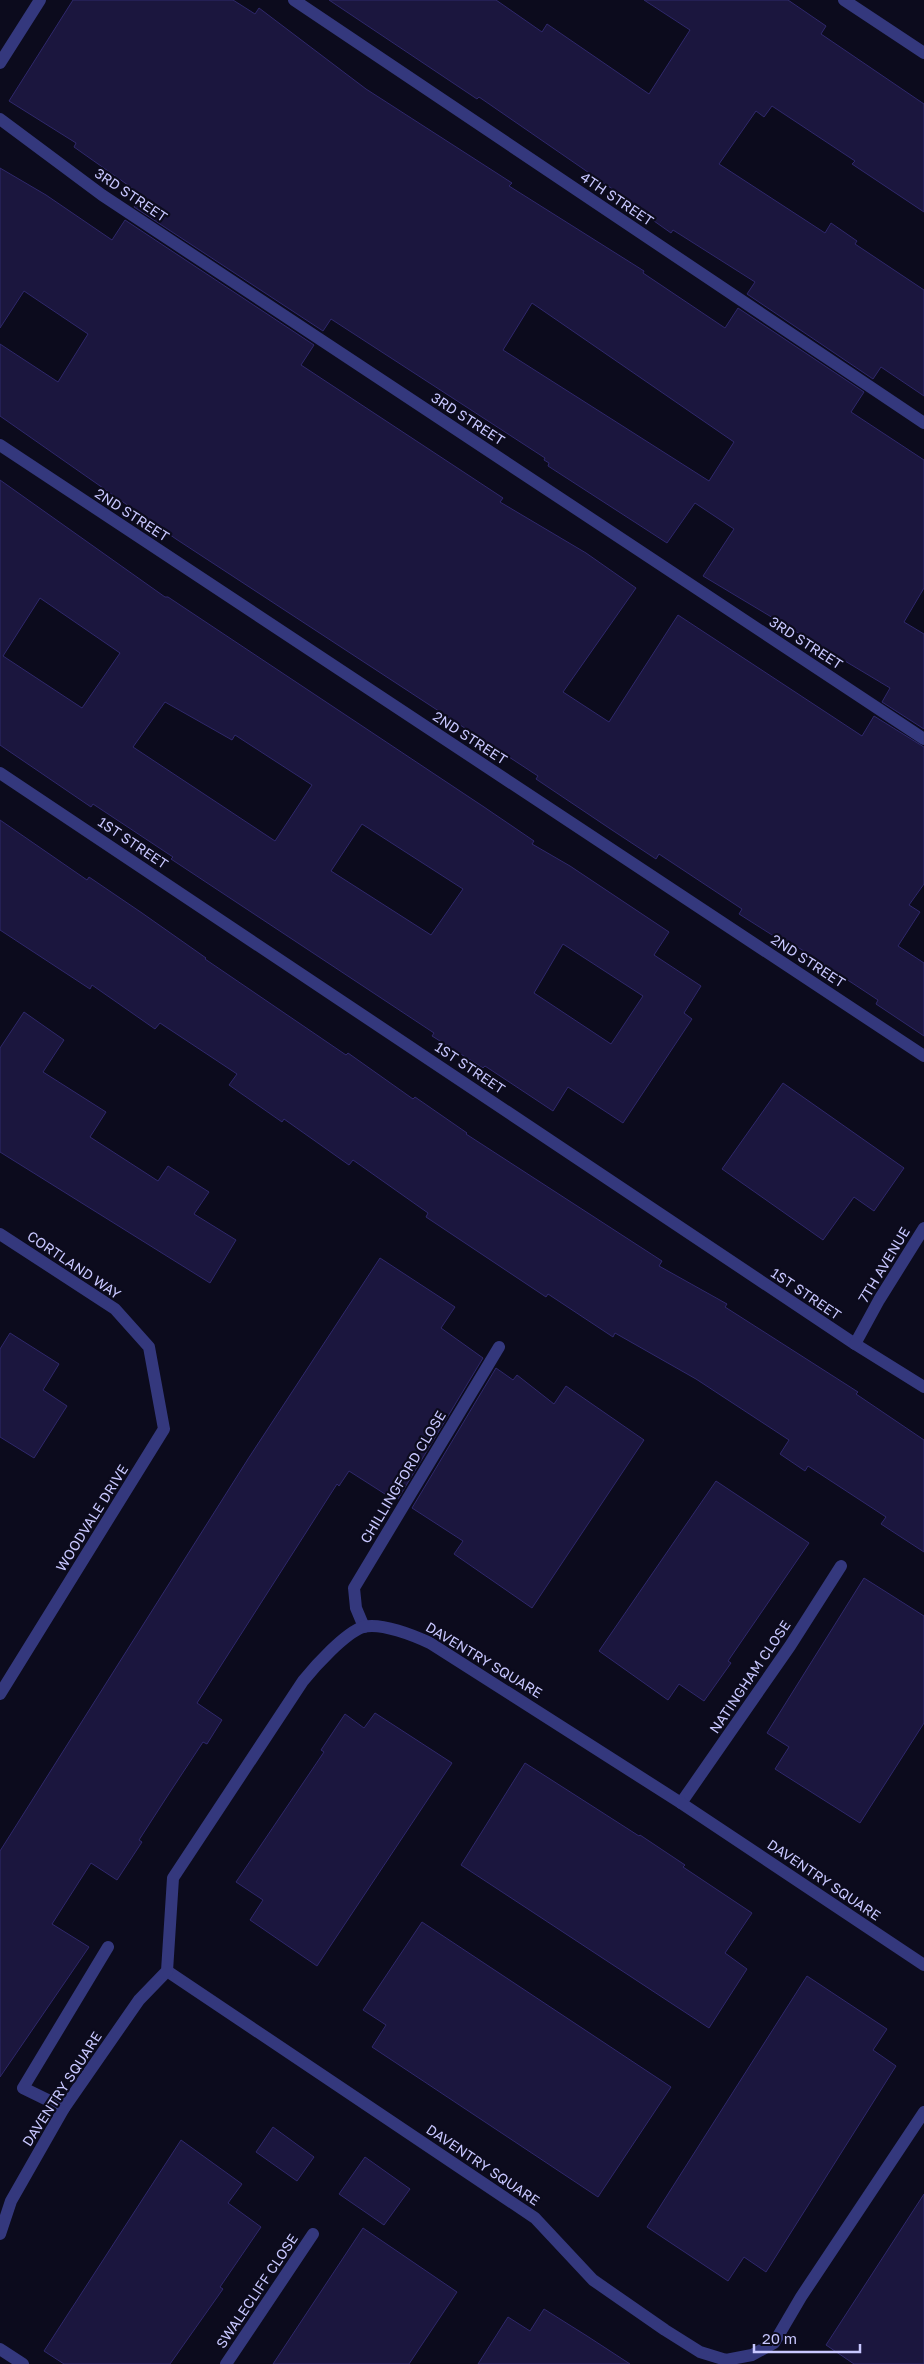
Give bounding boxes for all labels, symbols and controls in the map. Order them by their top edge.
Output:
street label: 3RD STREET [92,164,171,225]
street label: 4TH STREET [578,168,657,229]
street label: 3RD STREET [428,389,508,449]
street label: 2ND STREET [92,484,173,545]
street label: 3RD STREET [766,613,846,673]
street label: 2ND STREET [430,707,511,768]
street label: 1ST STREET [95,813,172,872]
street label: 2ND STREET [768,930,849,991]
street label: 1ST STREET [432,1038,509,1097]
street label: 7TH AVENUE [854,1224,913,1306]
street label: CORTLAND WAY [24,1227,124,1302]
street label: 1ST STREET [768,1264,845,1323]
street label: CHILLINGFORD CLOSE [356,1407,449,1546]
street label: WOODVALE DRIVE [52,1461,131,1574]
street label: NATINGHAM CLOSE [705,1617,794,1737]
street label: DAVENTRY SQUARE [423,1618,546,1701]
street label: DAVENTRY SQUARE [764,1835,884,1924]
street label: DAVENTRY SQUARE [18,2028,105,2149]
street label: DAVENTRY SQUARE [423,2120,543,2209]
street label: SWALECLIFF CLOSE [212,2230,301,2351]
scale bar [754,2322,860,2354]
text: 20 m [762,2329,797,2347]

